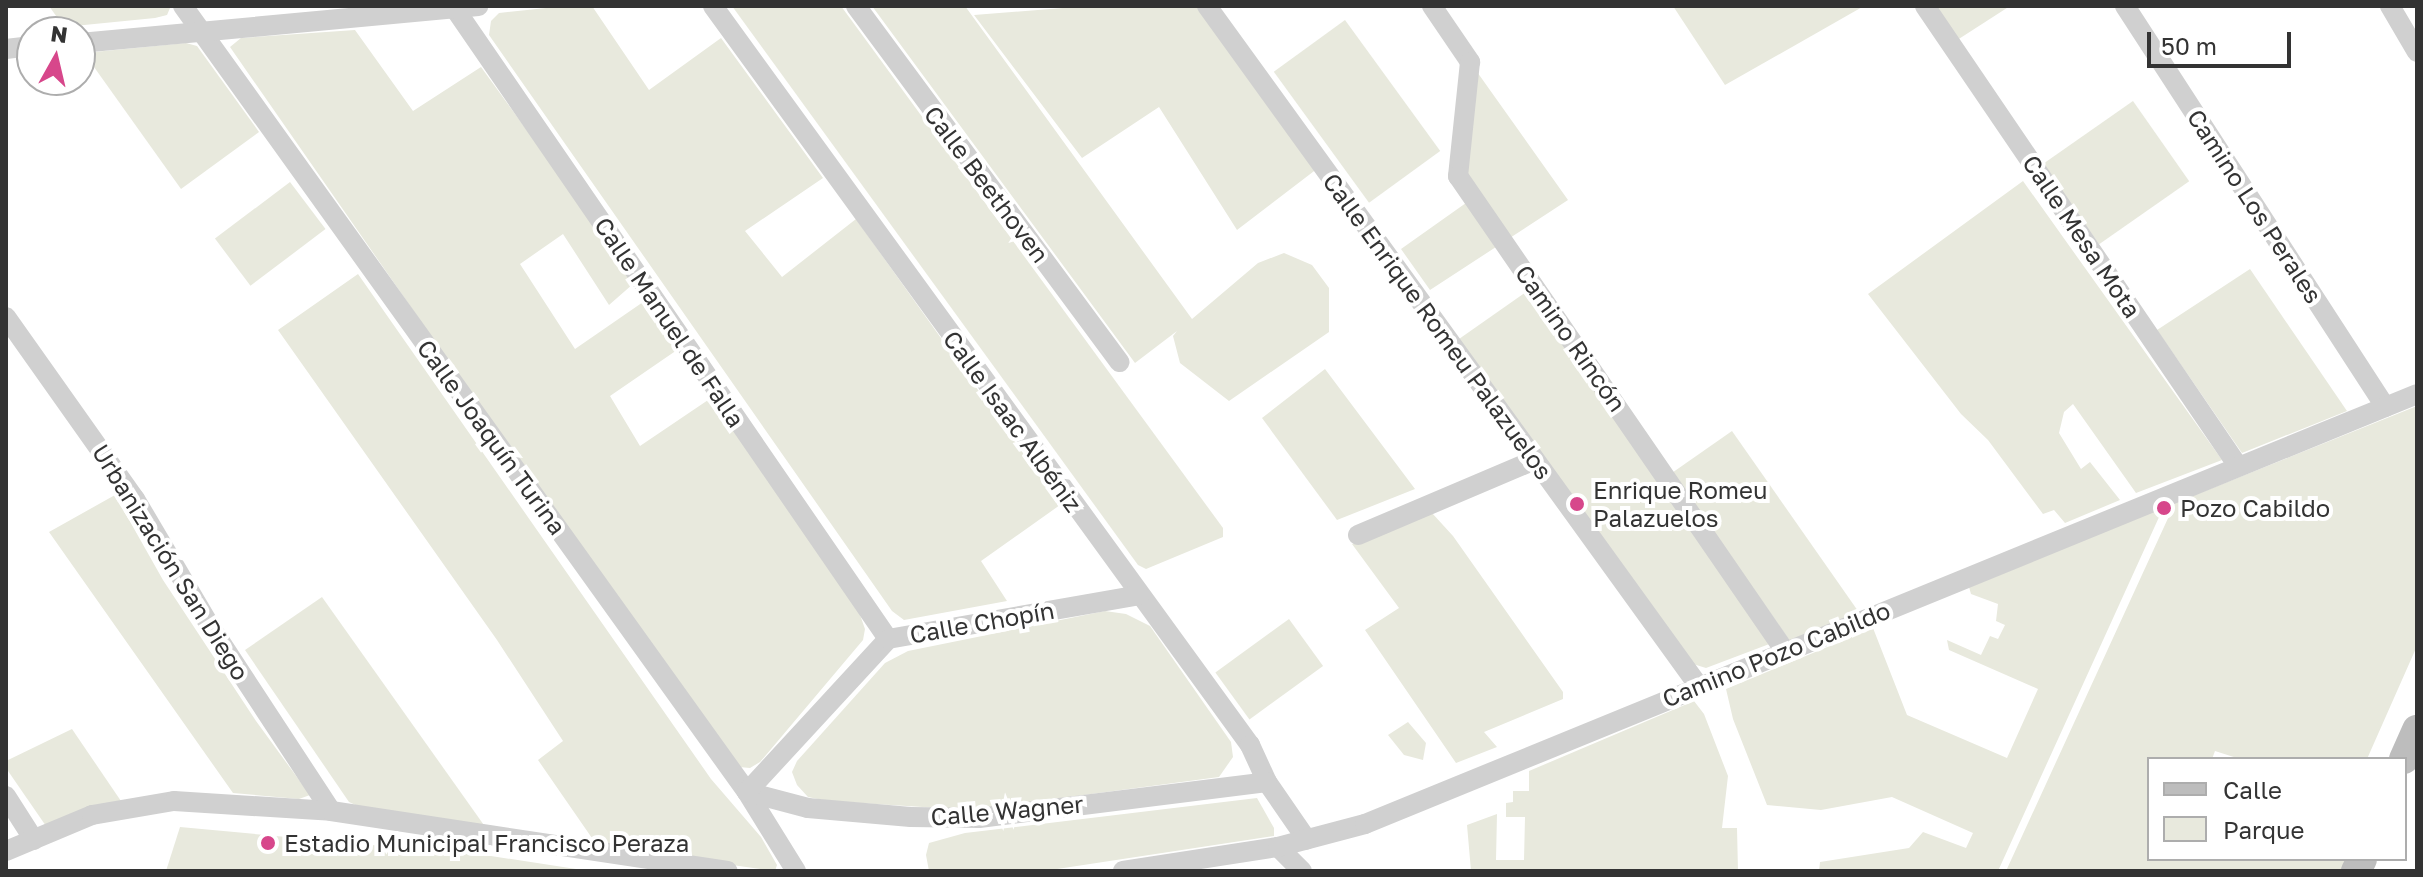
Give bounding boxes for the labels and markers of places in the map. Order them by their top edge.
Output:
place label: Enrique Romeu Palazuelos [1593,476,1768,532]
place label: Pozo Cabildo [2180,494,2330,522]
marker: Enrique Romeu Palazuelos [1568,495,1586,513]
marker: Pozo Cabildo [2155,499,2173,517]
place label: Estadio Municipal Francisco Peraza [284,829,689,857]
marker: Estadio Municipal Francisco Peraza [259,834,277,852]

